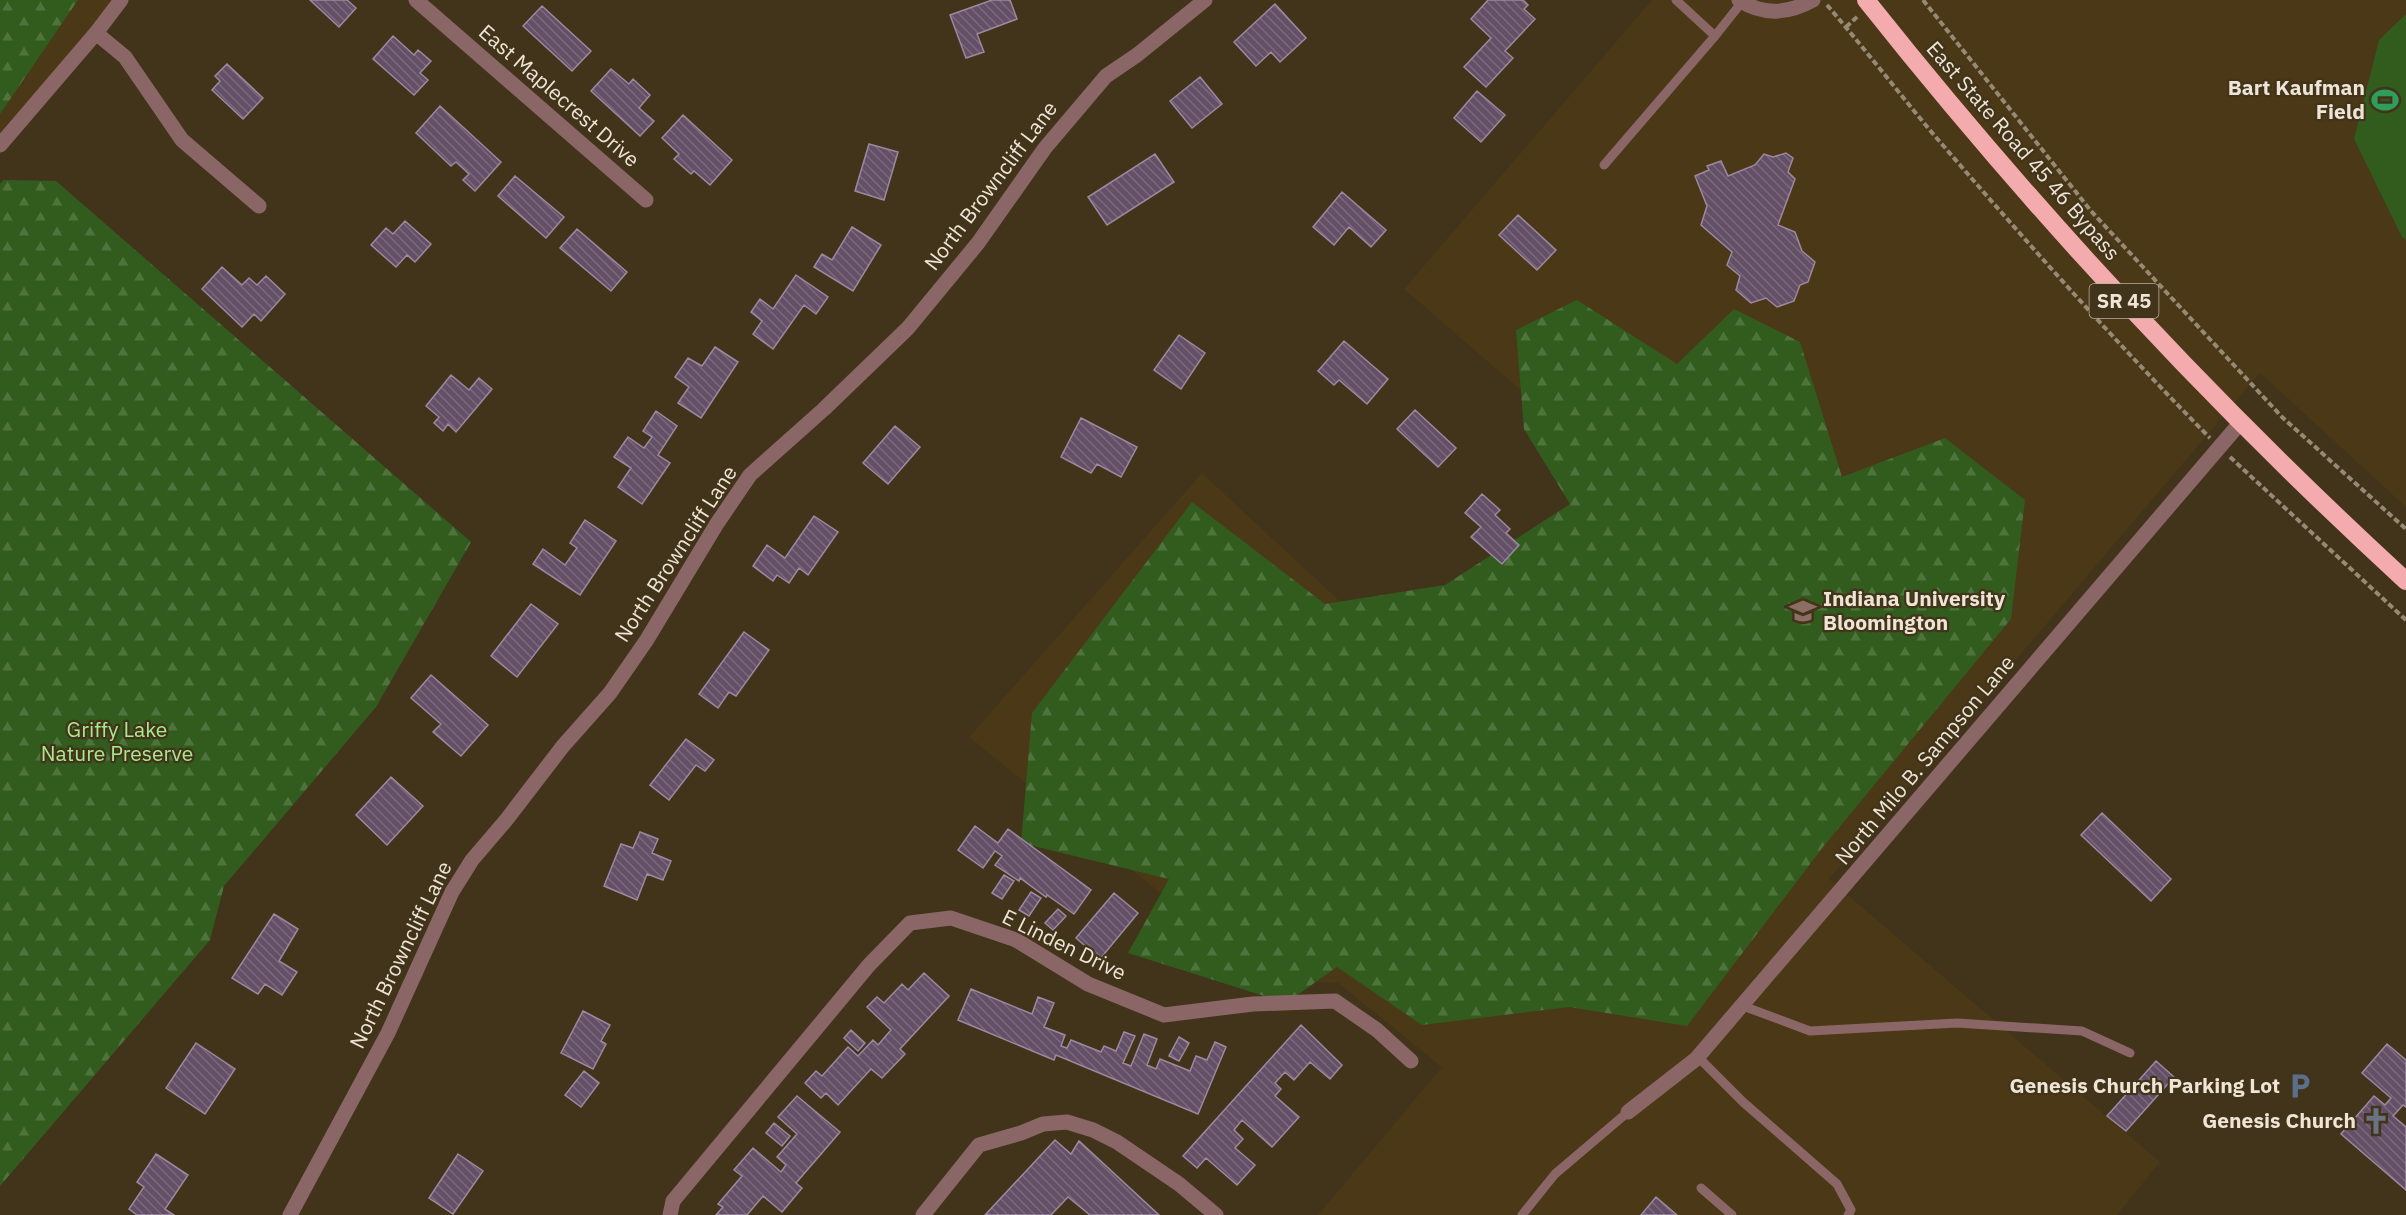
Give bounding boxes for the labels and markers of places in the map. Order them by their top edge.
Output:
place label: Bart Kaufman Field [2228,73,2365,125]
sports icon: Bart Kaufman Field [2370,85,2400,115]
place label: Indiana University Bloomington [1823,584,2006,636]
school or university icon: Indiana University Bloomington [1788,596,1818,626]
place label: Genesis Church Parking Lot [2009,1071,2280,1099]
parking icon: Genesis Church Parking Lot [2285,1071,2315,1101]
place label: Genesis Church [2202,1106,2356,1134]
church icon: Genesis Church [2361,1106,2391,1136]

